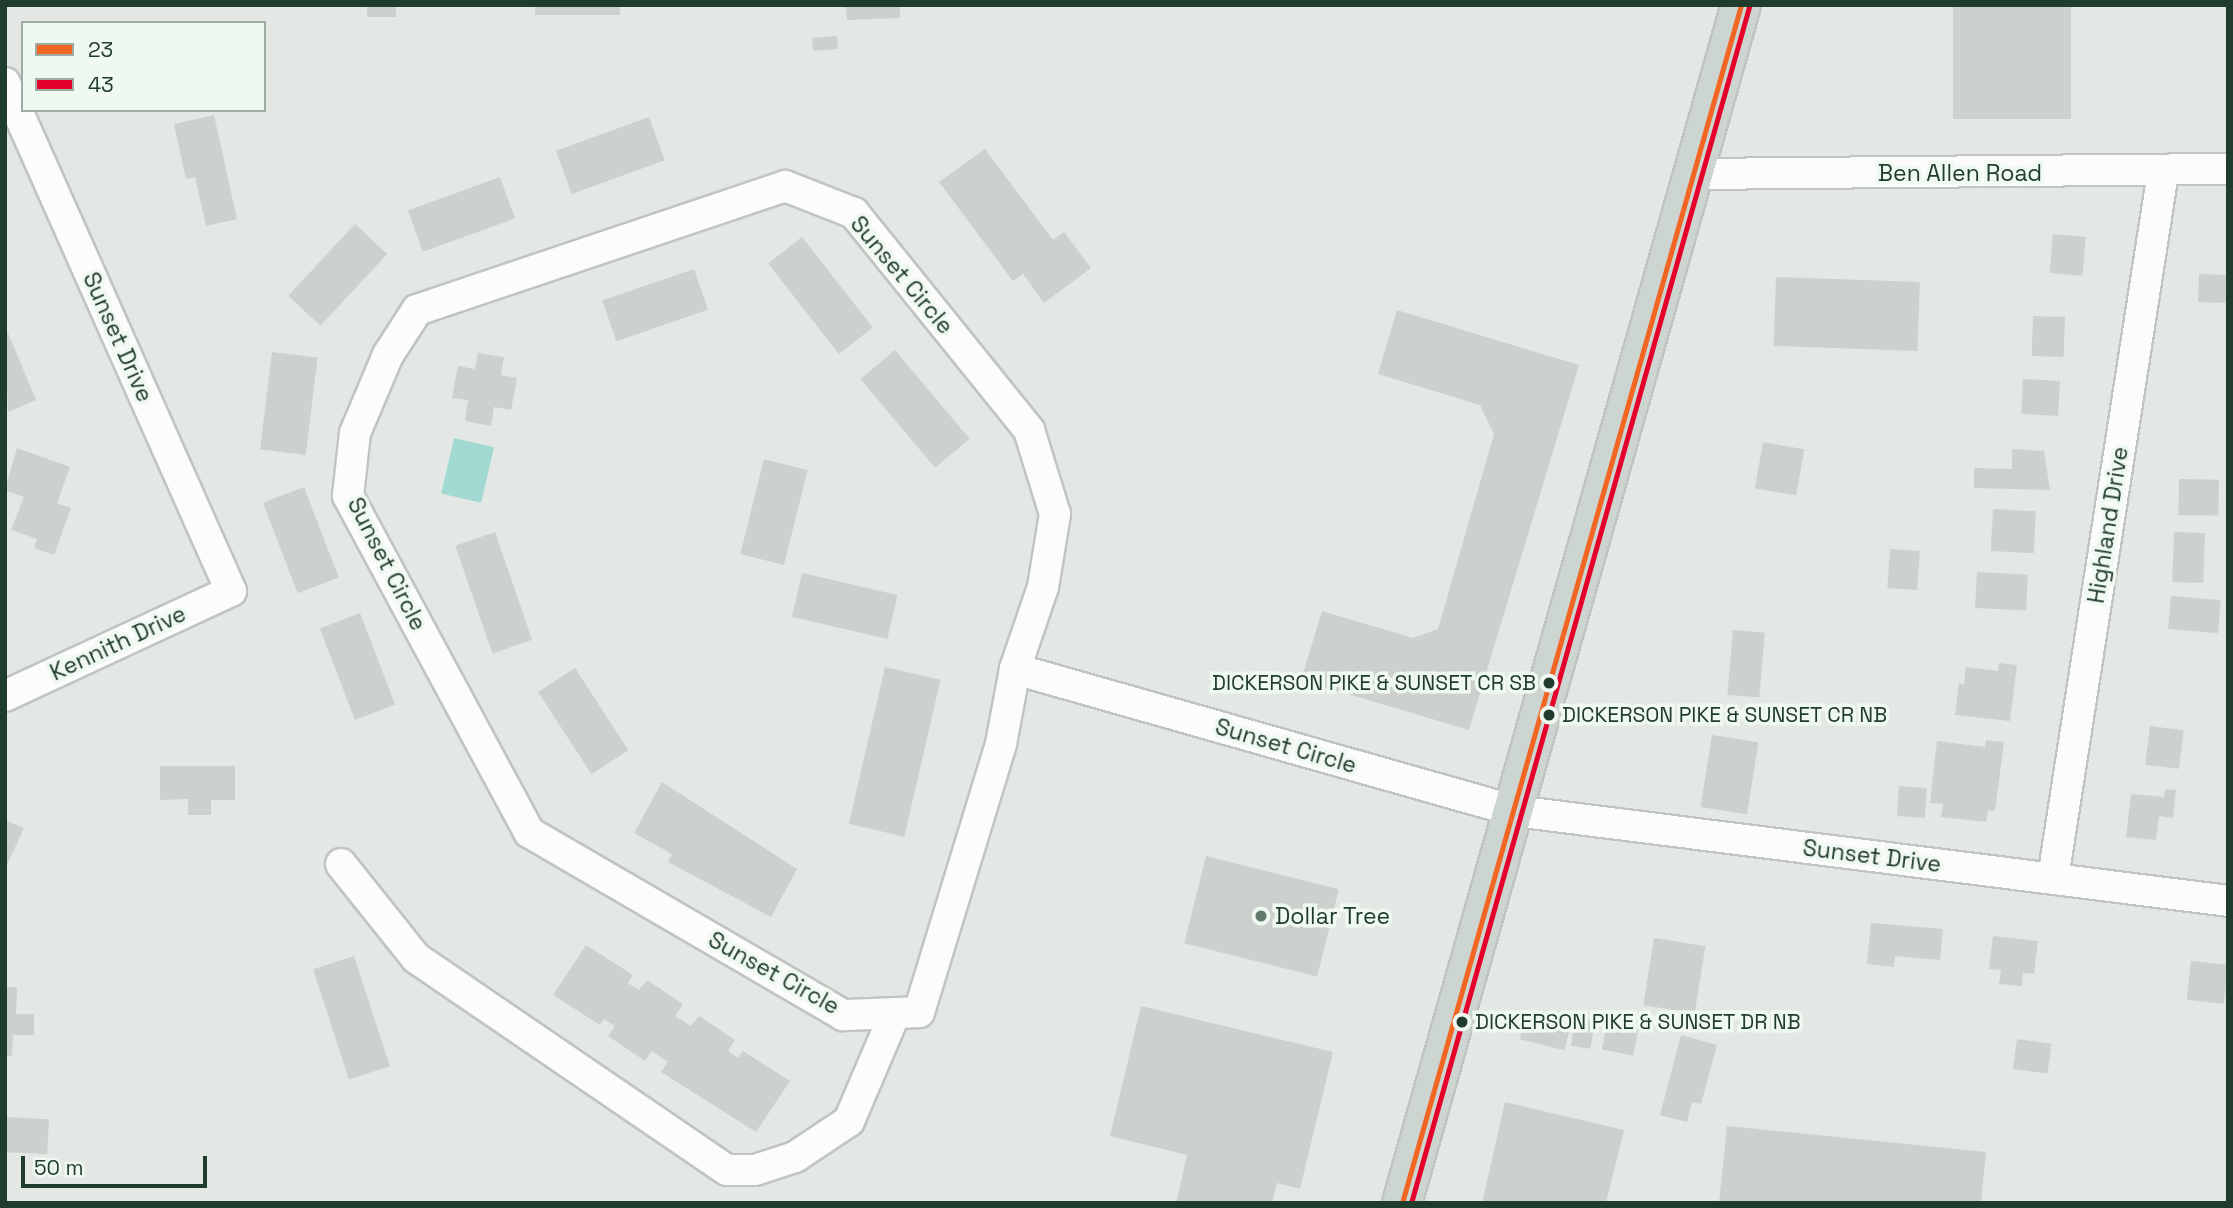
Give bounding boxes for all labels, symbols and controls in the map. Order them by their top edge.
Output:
legend [21,21,266,112]
text: 23 [88,36,113,63]
text: 43 [88,71,114,98]
street label: Ben Allen Road [1878,159,2042,187]
street label: Sunset Circle [845,210,959,340]
street label: Sunset Drive [77,268,159,406]
street label: Highland Drive [2082,445,2134,605]
street label: Sunset Circle [342,493,432,635]
street label: Kennith Drive [46,599,190,687]
place label: DICKERSON PIKE & SUNSET CR SB [1211,670,1536,696]
marker: DICKERSON PIKE & SUNSET CR SB [1542,676,1556,690]
place label: DICKERSON PIKE & SUNSET CR NB [1562,702,1888,728]
marker: DICKERSON PIKE & SUNSET CR NB [1542,708,1556,722]
street label: Sunset Circle [1212,713,1360,779]
street label: Sunset Drive [1801,834,1943,878]
place label: Dollar Tree [1275,902,1391,930]
marker: Dollar Tree [1253,908,1269,924]
street label: Sunset Circle [704,926,844,1020]
place label: DICKERSON PIKE & SUNSET DR NB [1475,1009,1801,1035]
marker: DICKERSON PIKE & SUNSET DR NB [1455,1015,1469,1029]
scale bar [24,1142,210,1186]
text: 50 m [34,1154,84,1181]

